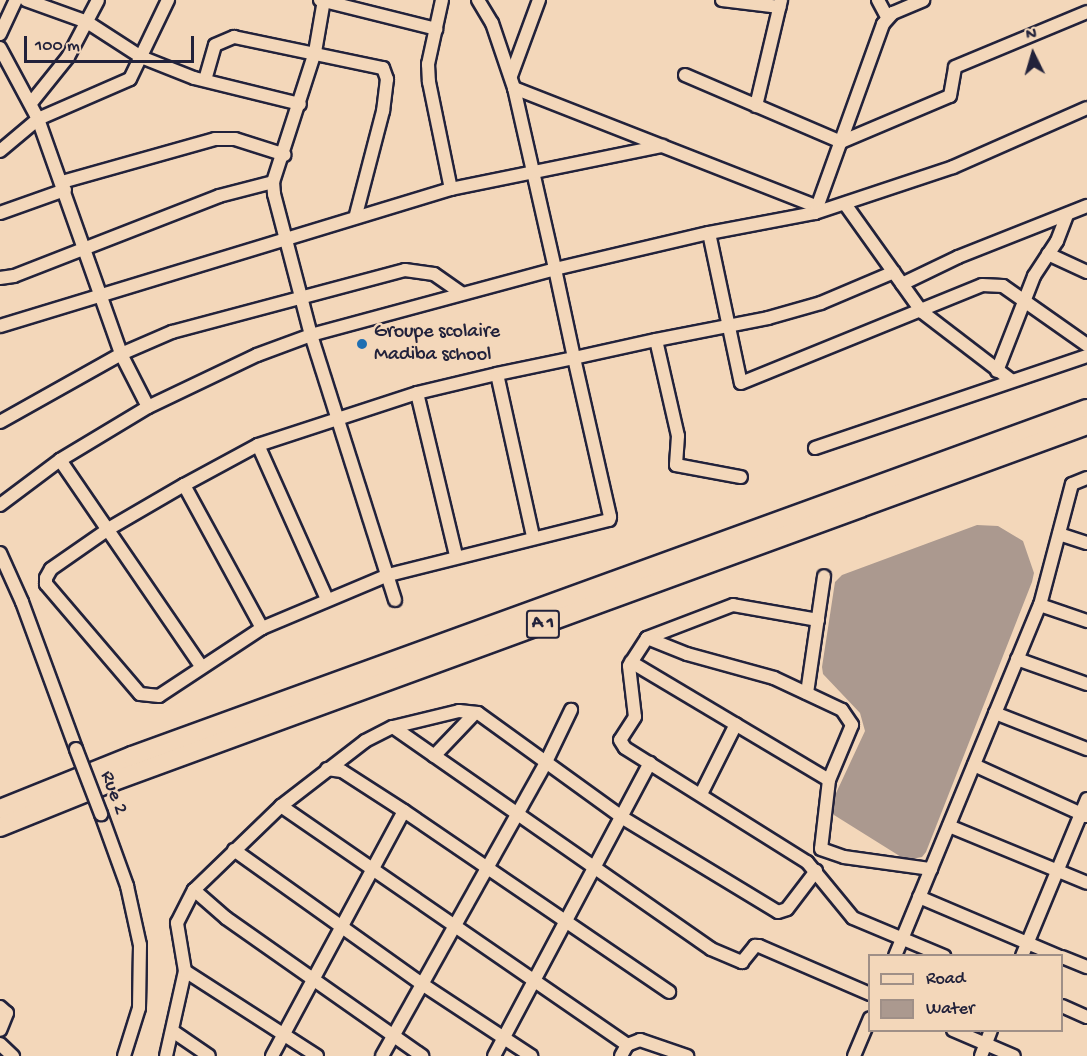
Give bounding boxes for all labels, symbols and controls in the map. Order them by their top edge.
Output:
scale bar [27,24,196,62]
north arrow [1003,24,1063,84]
text: N [1025,26,1037,45]
text: 100 m [35,36,80,57]
place label: Groupe scolaire Madiba school [374,320,500,367]
marker: Groupe scolaire Madiba school [355,337,369,351]
road number: A 1 [525,609,561,639]
street label: Rue 2 [94,768,132,818]
legend [868,954,1063,1032]
text: Road [926,969,965,990]
text: Water [926,999,974,1020]

